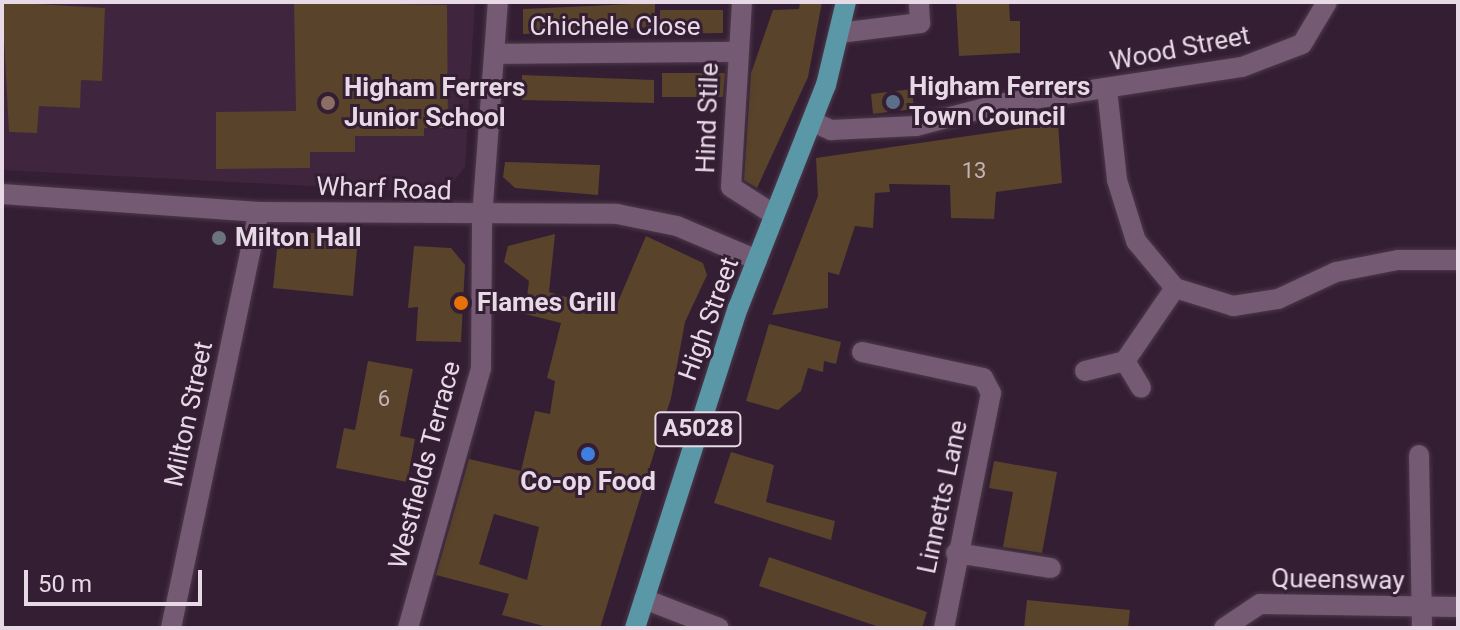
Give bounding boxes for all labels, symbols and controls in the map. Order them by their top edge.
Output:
street label: Chichele Close [529,11,701,43]
street label: Wood Street [1107,20,1253,78]
street label: Hind Stile [690,62,726,174]
place label: Higham Ferrers Town Council [909,71,1090,132]
place label: Higham Ferrers Junior School [344,72,525,134]
marker: Higham Ferrers Town Council [884,93,902,111]
marker: Higham Ferrers Junior School [319,94,337,112]
house number: 13 [962,158,986,184]
street label: Wharf Road [316,171,452,207]
place label: Milton Hall [235,222,362,254]
marker: Milton Hall [210,229,228,247]
street label: High Street [672,253,746,385]
place label: Flames Grill [477,287,616,319]
marker: Flames Grill [452,294,470,312]
street label: Milton Street [158,338,220,490]
street label: Westfields Terrace [382,358,468,572]
house number: 6 [378,386,390,412]
road number: A5028 [654,409,742,449]
street label: Linnetts Lane [912,417,974,577]
marker: Co-op Food [579,445,597,463]
place label: Co-op Food [520,466,656,498]
scale bar [28,554,206,604]
street label: Queensway [1271,563,1405,597]
text: 50 m [38,570,92,598]

